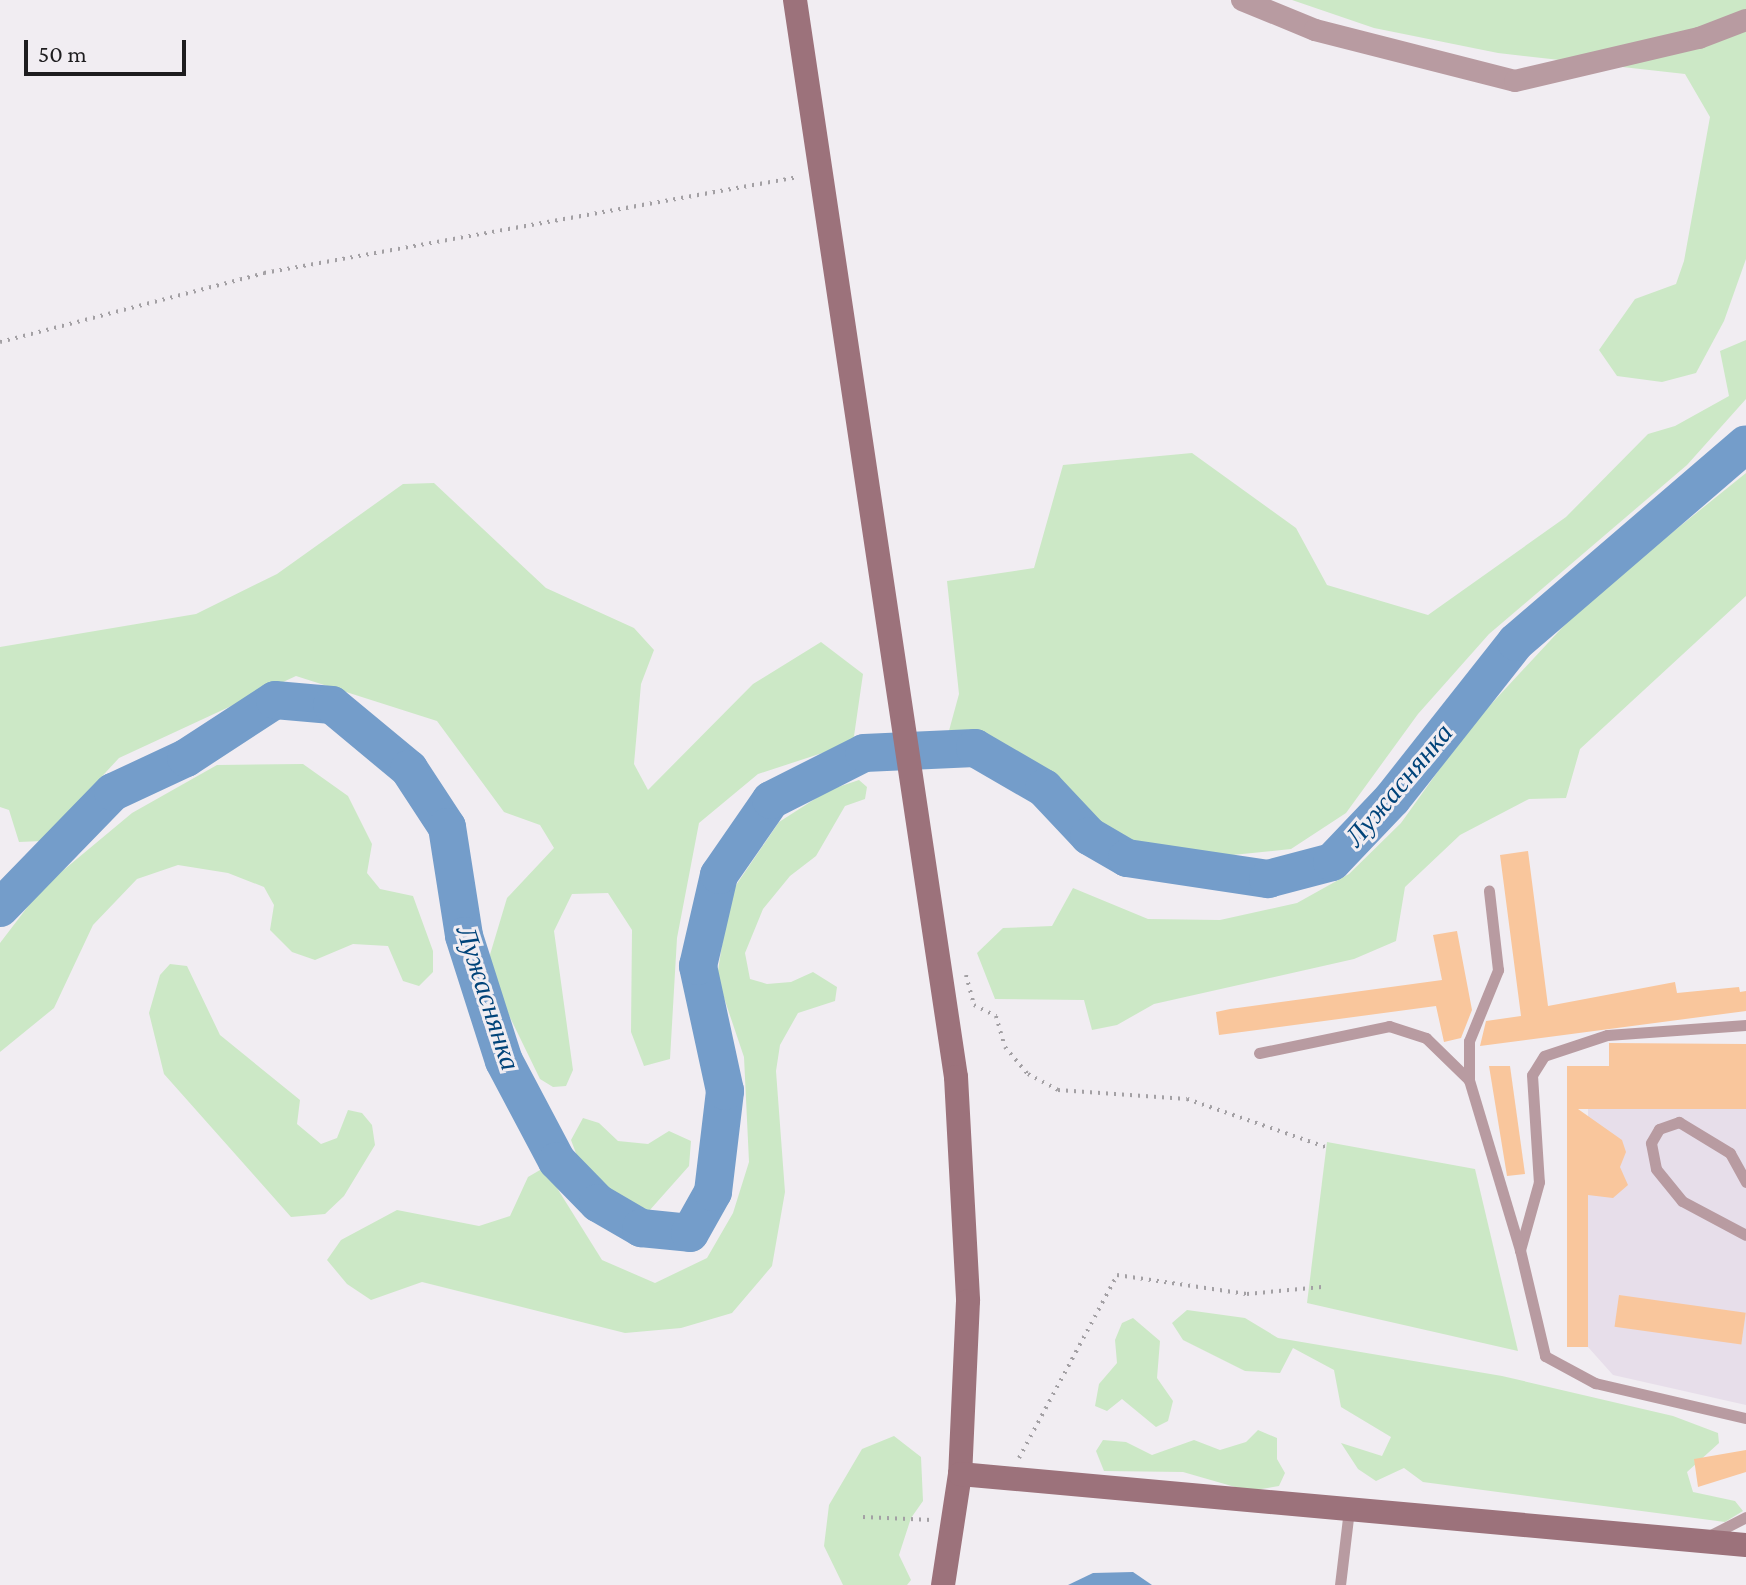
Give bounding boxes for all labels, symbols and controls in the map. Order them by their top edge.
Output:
scale bar [28,24,190,74]
text: 50 m [38,40,87,67]
water label: Лужаснянка [1338,717,1460,853]
water label: Лужаснянка [449,921,527,1075]

